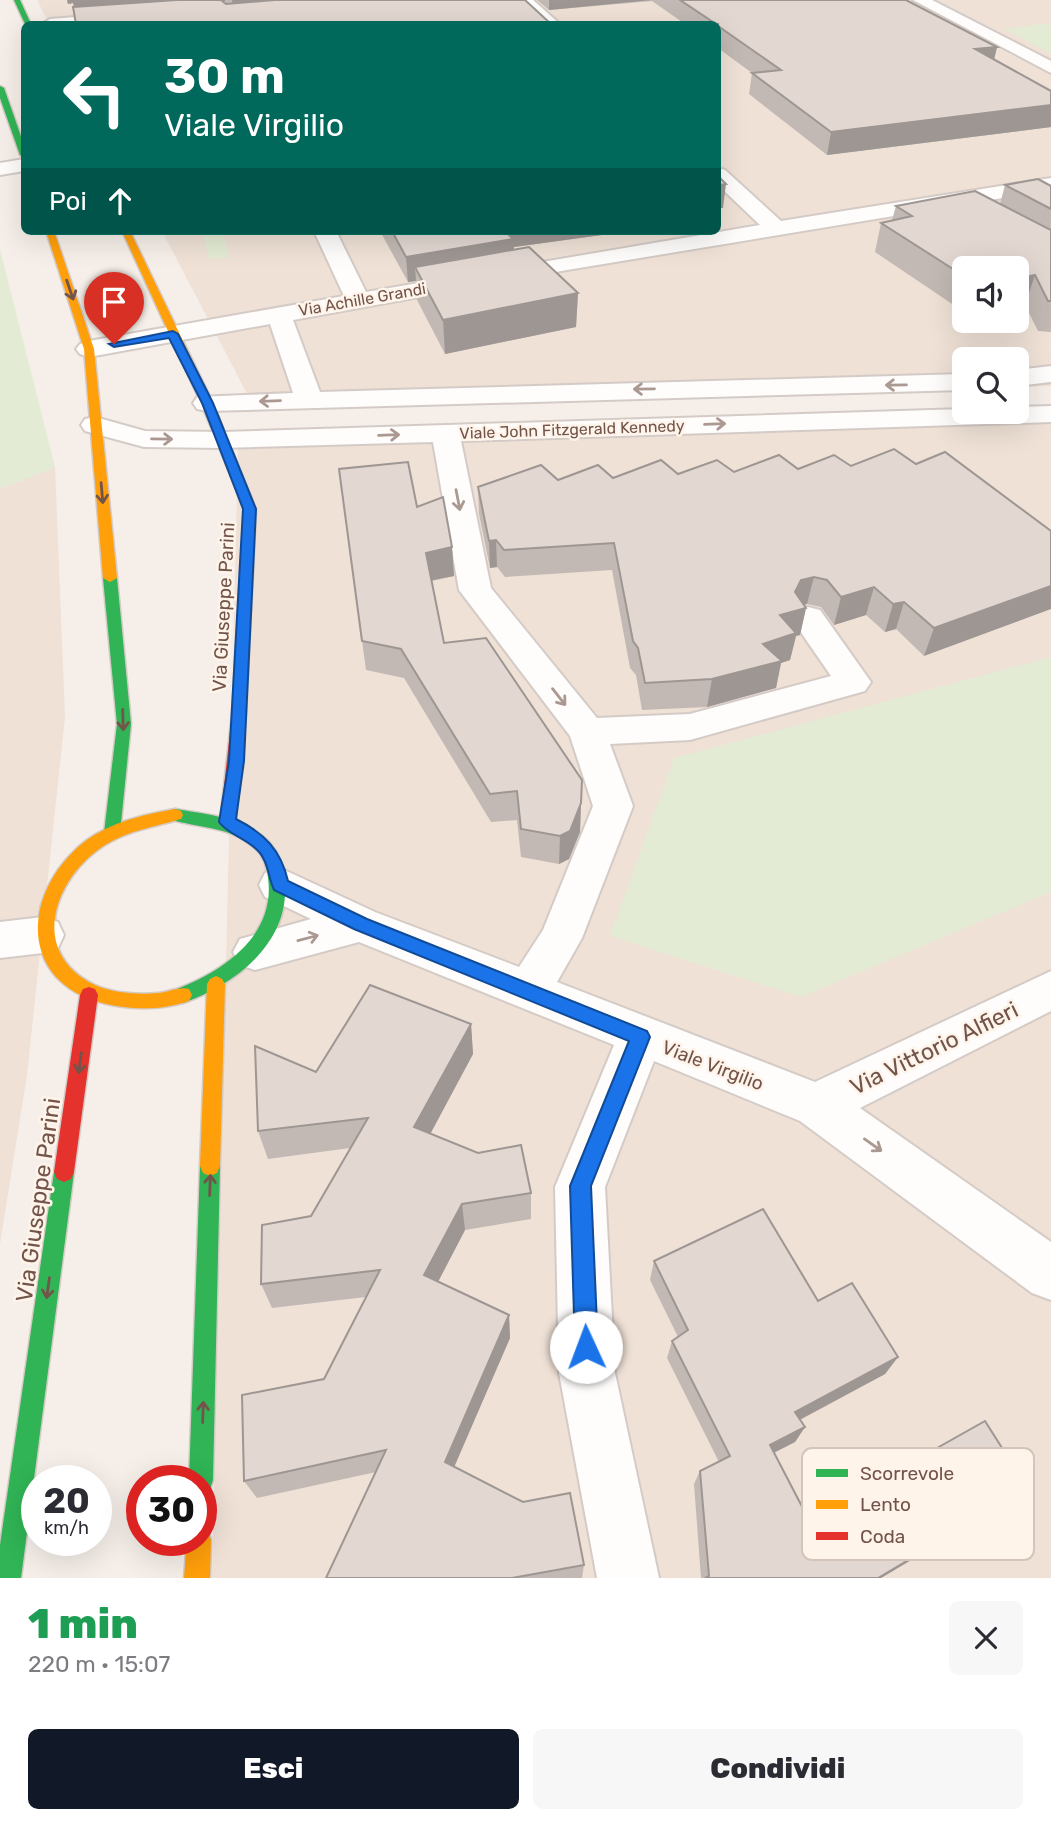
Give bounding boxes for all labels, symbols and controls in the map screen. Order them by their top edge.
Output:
text: 30 m [164,47,285,105]
icon: left [49,49,140,140]
text: Viale Virgilio [164,106,344,144]
icon: ahead [101,182,139,220]
text: Poi [49,186,87,217]
map controls [952,256,1029,424]
button: sound [952,256,1029,333]
pin [84,272,144,344]
one-way arrow [65,278,77,300]
street label: Via Achille Grandi [297,279,427,320]
icon: arrive [95,283,133,321]
button: search [952,347,1029,424]
one-way arrow [885,379,908,392]
one-way arrow [633,383,656,396]
one-way arrow [259,394,282,407]
street label: Viale John Fitzgerald Kennedy [459,416,685,443]
one-way arrow [703,418,726,431]
one-way arrow [377,428,400,441]
one-way arrow [150,432,173,446]
one-way arrow [96,482,109,504]
one-way arrow [451,488,465,511]
street label: Via Giuseppe Parini [208,522,239,692]
one-way arrow [551,687,566,705]
one-way arrow [116,708,129,731]
one-way arrow [296,931,319,944]
street label: Via Vittorio Alfieri [845,995,1023,1101]
street label: Viale Virgilio [659,1036,767,1095]
one-way arrow [73,1051,86,1074]
street label: Via Giuseppe Parini [10,1096,66,1304]
one-way arrow [863,1138,882,1152]
one-way arrow [203,1174,217,1197]
one-way arrow [42,1276,55,1299]
position arrow [549,1310,623,1384]
one-way arrow [196,1401,209,1424]
legend [802,1448,1034,1560]
text: Scorrevole [860,1462,954,1485]
speed limit sign: 30 [126,1465,217,1556]
text: 20 [43,1480,90,1522]
text: Lento [860,1493,911,1516]
text: km/h [44,1517,89,1539]
text: Coda [860,1525,905,1548]
text: 1 min [28,1599,138,1649]
button: close [949,1601,1023,1675]
text: 220 m · 15:07 [28,1650,170,1678]
button: Esci [28,1729,519,1809]
button: Condividi [533,1729,1023,1809]

